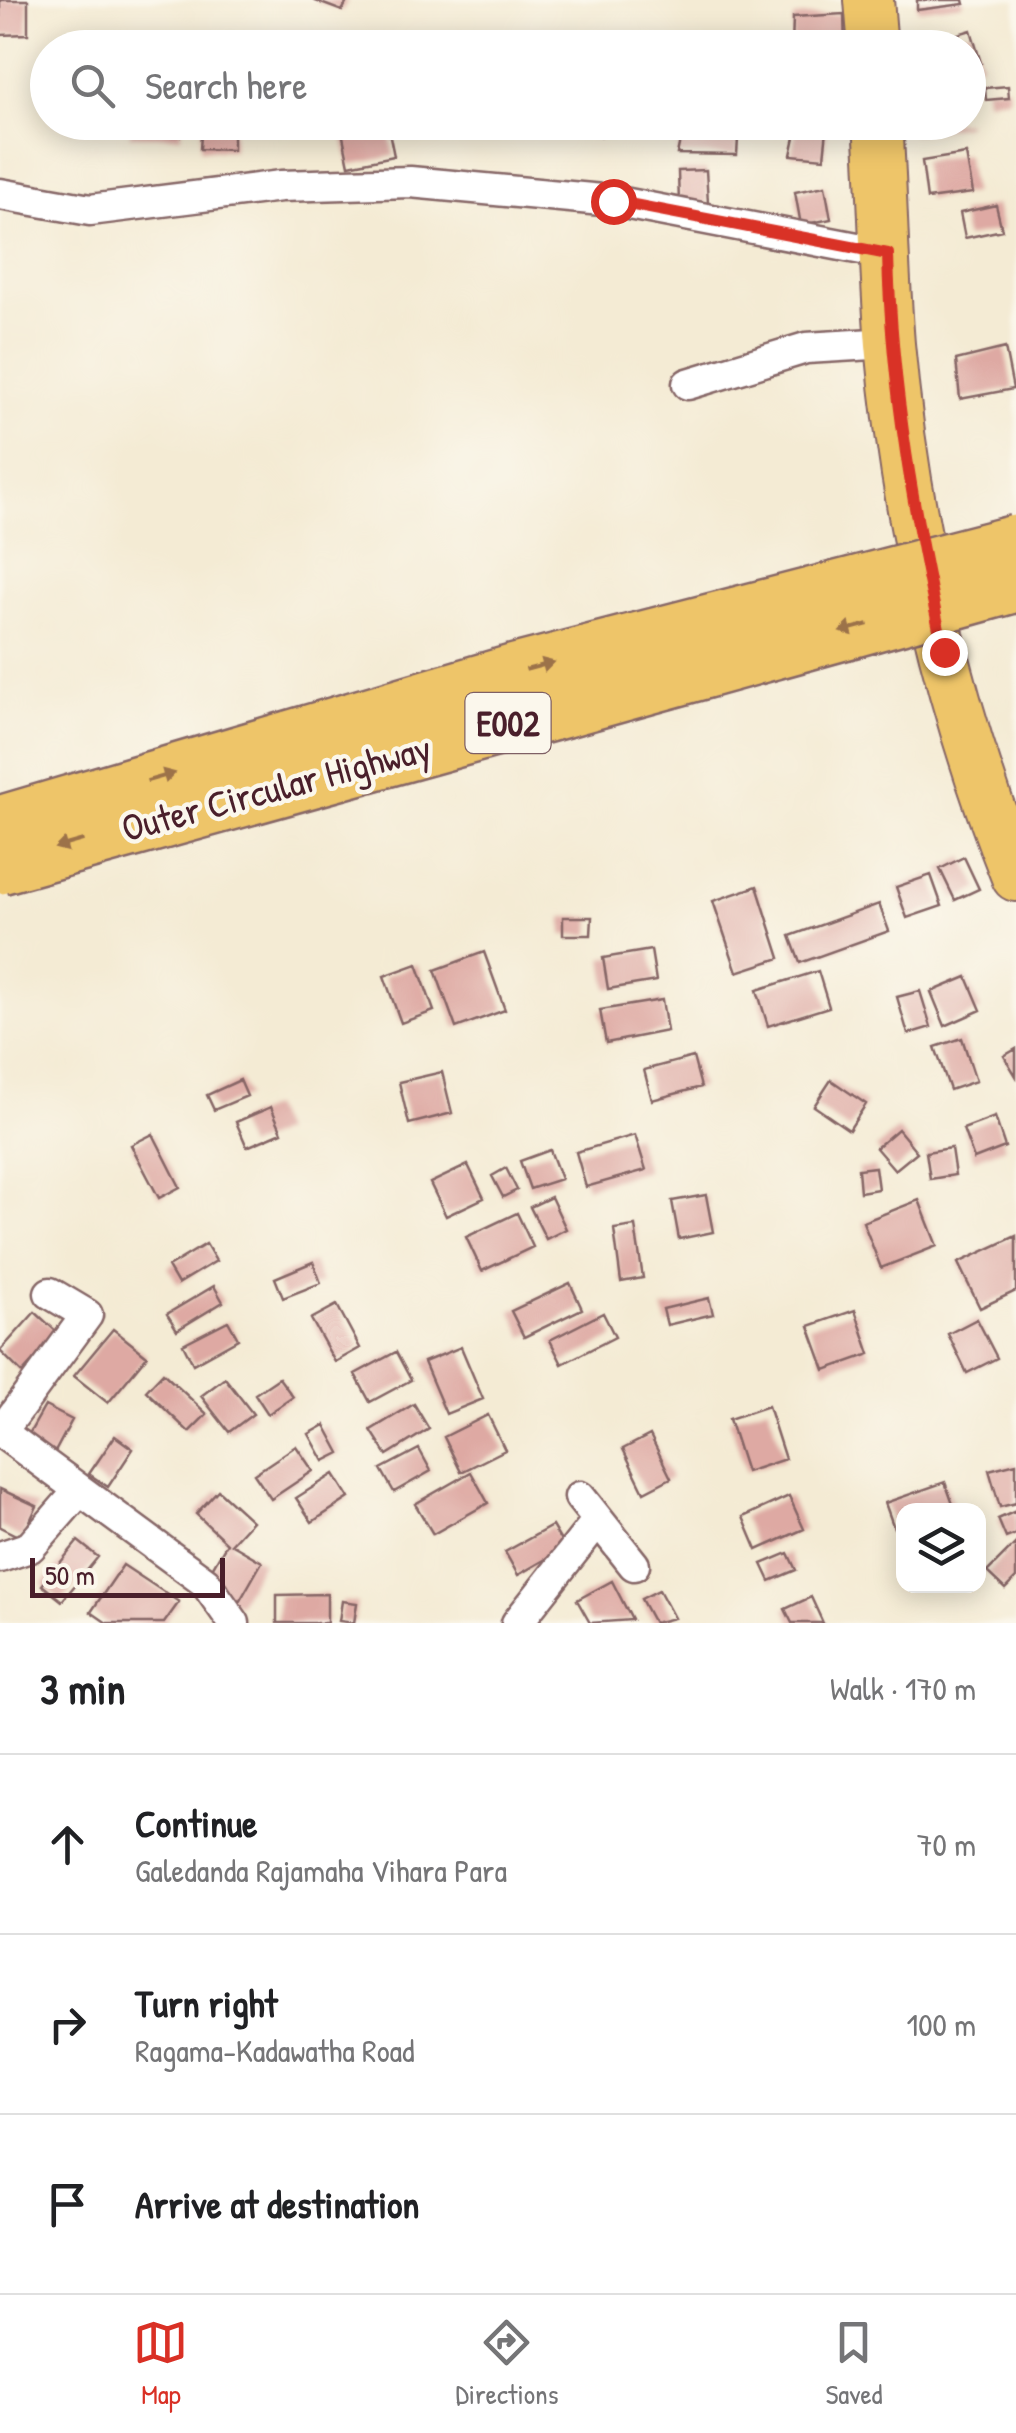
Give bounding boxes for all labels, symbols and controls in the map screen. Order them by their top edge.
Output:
search box [30,30,986,140]
icon: search [65,58,120,113]
text: Search here [145,59,307,111]
route start [591,179,637,225]
one-way arrow [839,621,869,636]
route end [922,630,968,676]
one-way arrow [525,658,556,674]
road number: E002 [466,693,550,753]
street label: Outer Circular Highway [116,721,436,853]
one-way arrow [146,769,177,784]
one-way arrow [53,837,84,852]
map controls [896,1503,986,1593]
button: layers [896,1503,986,1593]
scale bar [30,1553,225,1598]
text: 50 m [45,1556,95,1594]
text: 3 min [40,1660,125,1717]
text: Walk · 170 m [830,1667,976,1710]
text: Continue [135,1797,257,1849]
icon: ahead [40,1817,95,1872]
text: 70 m [917,1823,976,1866]
text: Galedanda Rajamaha Vihara Para [135,1849,507,1892]
text: Turn right [135,1977,278,2029]
icon: right [40,1997,95,2052]
text: 100 m [907,2003,976,2046]
text: Ragama-Kadawatha Road [135,2029,415,2072]
icon: arrive [40,2177,95,2232]
text: Arrive at destination [135,2178,419,2230]
tab: Map [133,2315,188,2413]
tab: Directions [455,2315,558,2413]
tab: Saved [825,2315,883,2413]

